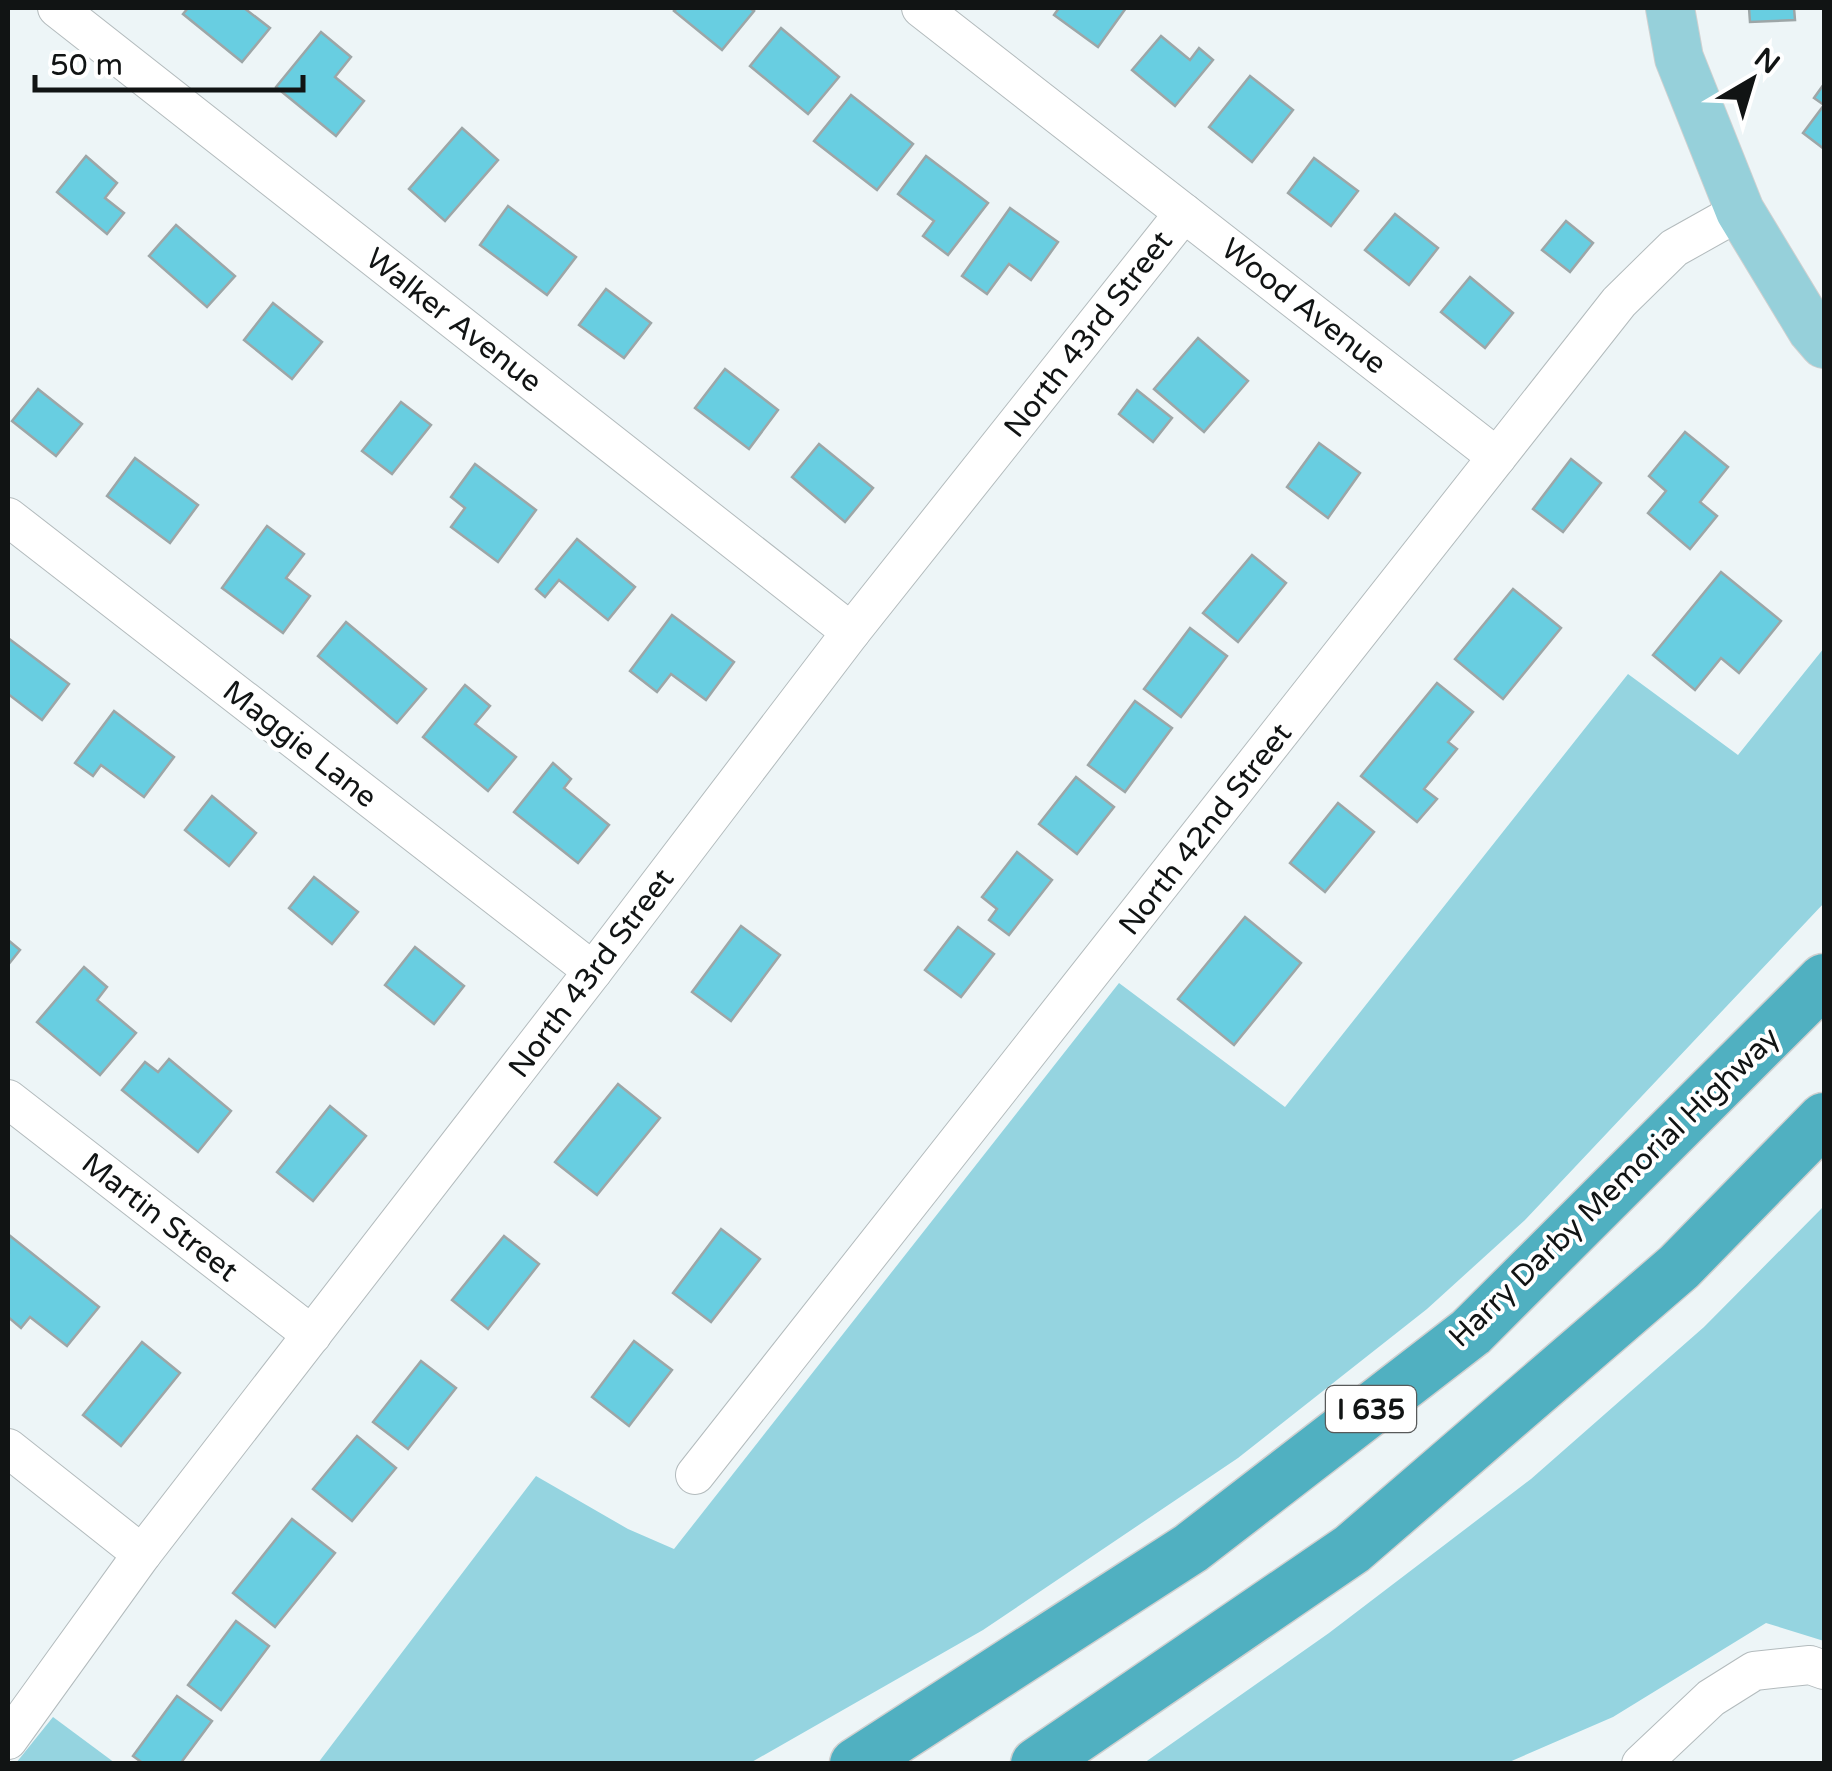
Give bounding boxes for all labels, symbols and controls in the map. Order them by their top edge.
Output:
scale bar [35,30,302,92]
north arrow [1702,30,1802,130]
text: N [1747,41,1786,81]
text: 50 m [50,47,123,84]
street label: North 43rd Street [996,224,1181,445]
street label: Wood Avenue [1214,230,1394,382]
street label: Walker Avenue [358,240,549,401]
street label: Maggie Lane [215,673,384,816]
street label: North 42nd Street [1111,716,1300,943]
street label: North 43rd Street [501,861,682,1085]
street label: Harry Darby Memorial Highway [1441,1019,1787,1355]
street label: Martin Street [74,1145,245,1290]
road number: I 635 [1326,1386,1416,1432]

